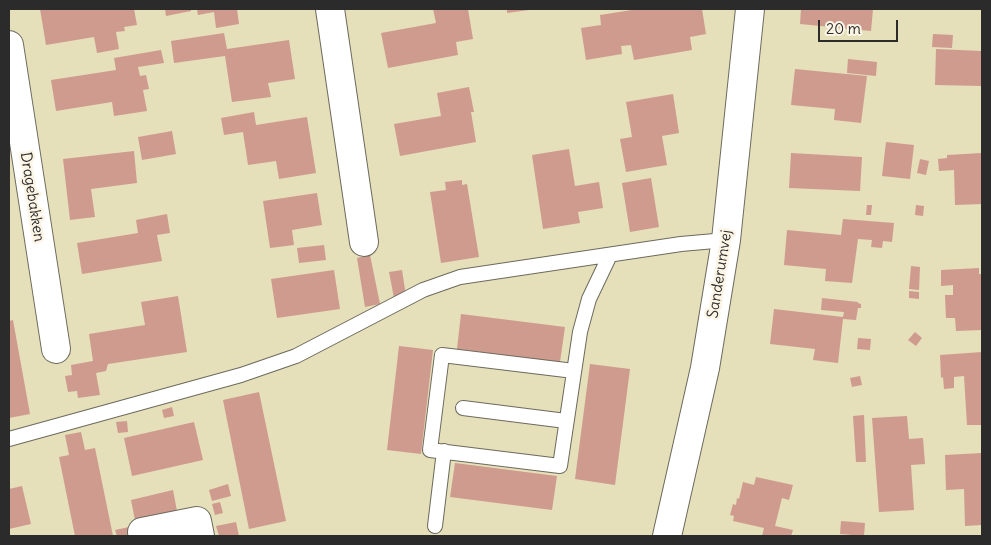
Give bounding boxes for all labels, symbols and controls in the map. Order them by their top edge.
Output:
scale bar [821,10,901,42]
text: 20 m [826,19,861,38]
street label: Dragebakken [16,151,48,243]
street label: Sanderumvej [704,229,736,319]

